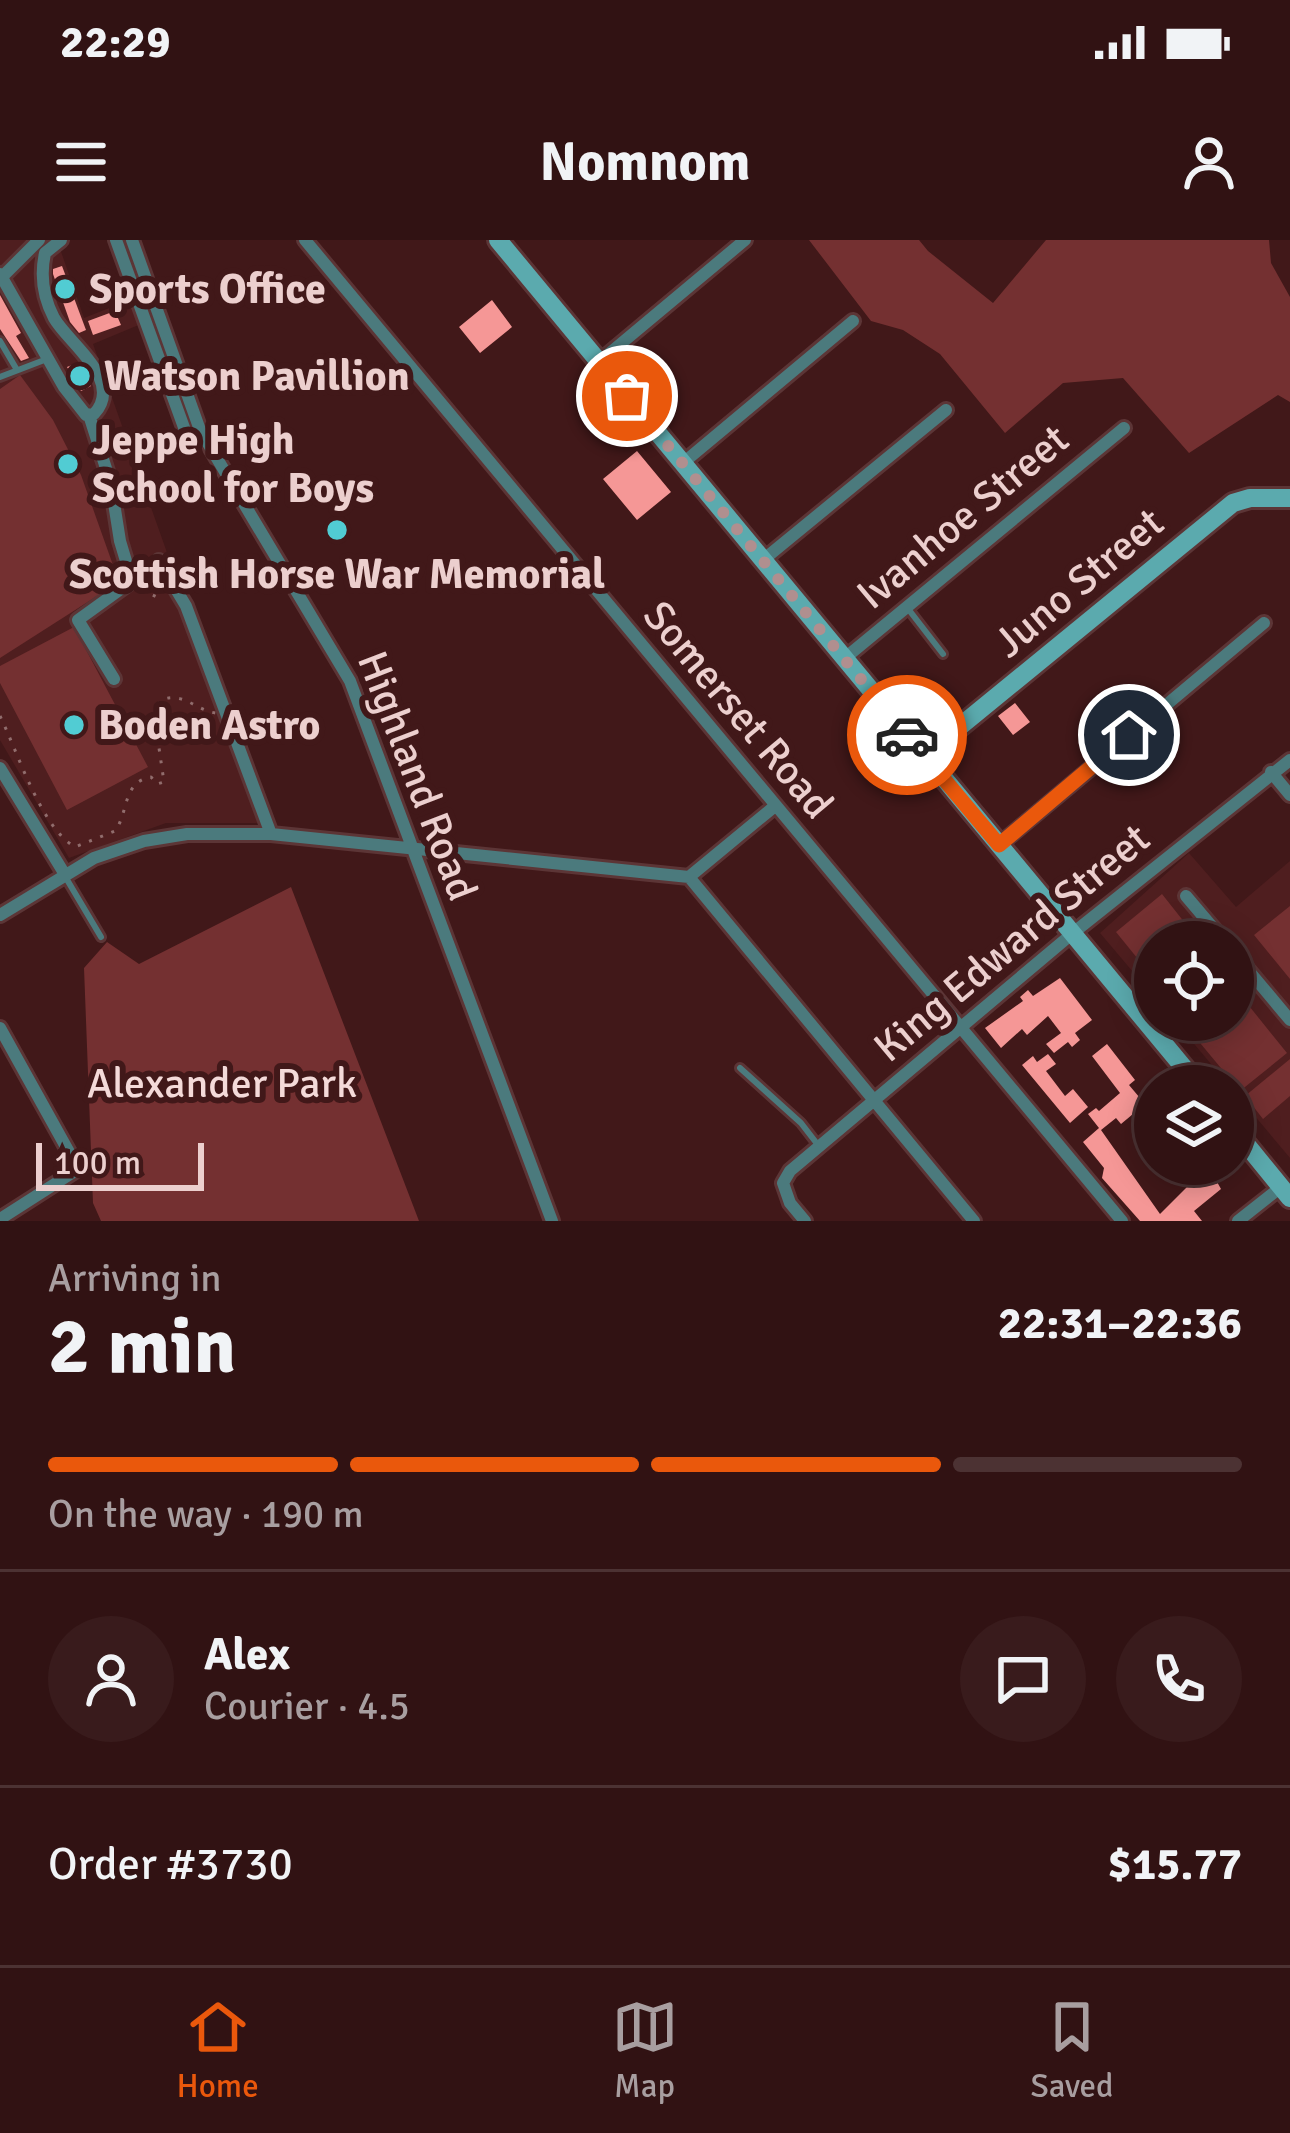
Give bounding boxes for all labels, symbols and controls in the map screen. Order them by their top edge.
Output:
text: 22:29 [60,15,170,70]
icon: menu [48,129,114,195]
text: Nomnom [540,129,750,196]
icon: person [1176,129,1242,195]
place label: Sports Office [89,264,326,315]
marker: Sports Office [52,276,78,302]
pin [576,345,678,447]
place label: Watson Pavillion [104,351,410,402]
marker: Watson Pavillion [67,363,93,389]
icon: bag [594,363,660,429]
street label: Ivanhoe Street [847,414,1079,620]
place label: Jeppe High School for Boys [92,415,374,514]
marker: Jeppe High School for Boys [55,451,81,477]
street label: Juno Street [984,498,1174,668]
marker: Scottish Horse War Memorial [324,517,350,543]
place label: Scottish Horse War Memorial [69,549,605,600]
street label: Somerset Road [632,591,844,829]
street label: Highland Road [346,644,488,908]
courier [847,675,967,795]
pin [1078,684,1180,786]
place label: Boden Astro [98,700,321,751]
icon: car [874,702,940,768]
icon: home [1096,702,1162,768]
marker: Boden Astro [61,712,87,738]
street label: King Edward Street [864,813,1160,1073]
map controls [1134,921,1254,1185]
button: locate [1134,921,1254,1041]
park label: Alexander Park [87,1058,357,1109]
button: layers [1134,1065,1254,1185]
scale bar [36,1137,204,1190]
text: 100 m [54,1143,141,1184]
text: Arriving in [48,1254,222,1302]
text: 22:31–22:36 [998,1296,1242,1351]
text: 2 min [48,1299,236,1395]
text: On the way · 190 m [48,1490,364,1538]
button: person [48,1616,174,1742]
button: chat [960,1616,1086,1742]
button: phone [1116,1616,1242,1742]
text: Alex [204,1627,290,1682]
text: Courier · 4.5 [204,1682,410,1730]
text: Order #3730 [48,1837,293,1892]
text: $15.77 [1108,1837,1242,1892]
tab: Home [176,1994,259,2107]
tab: Map [612,1994,678,2107]
tab: Saved [1030,1994,1114,2107]

